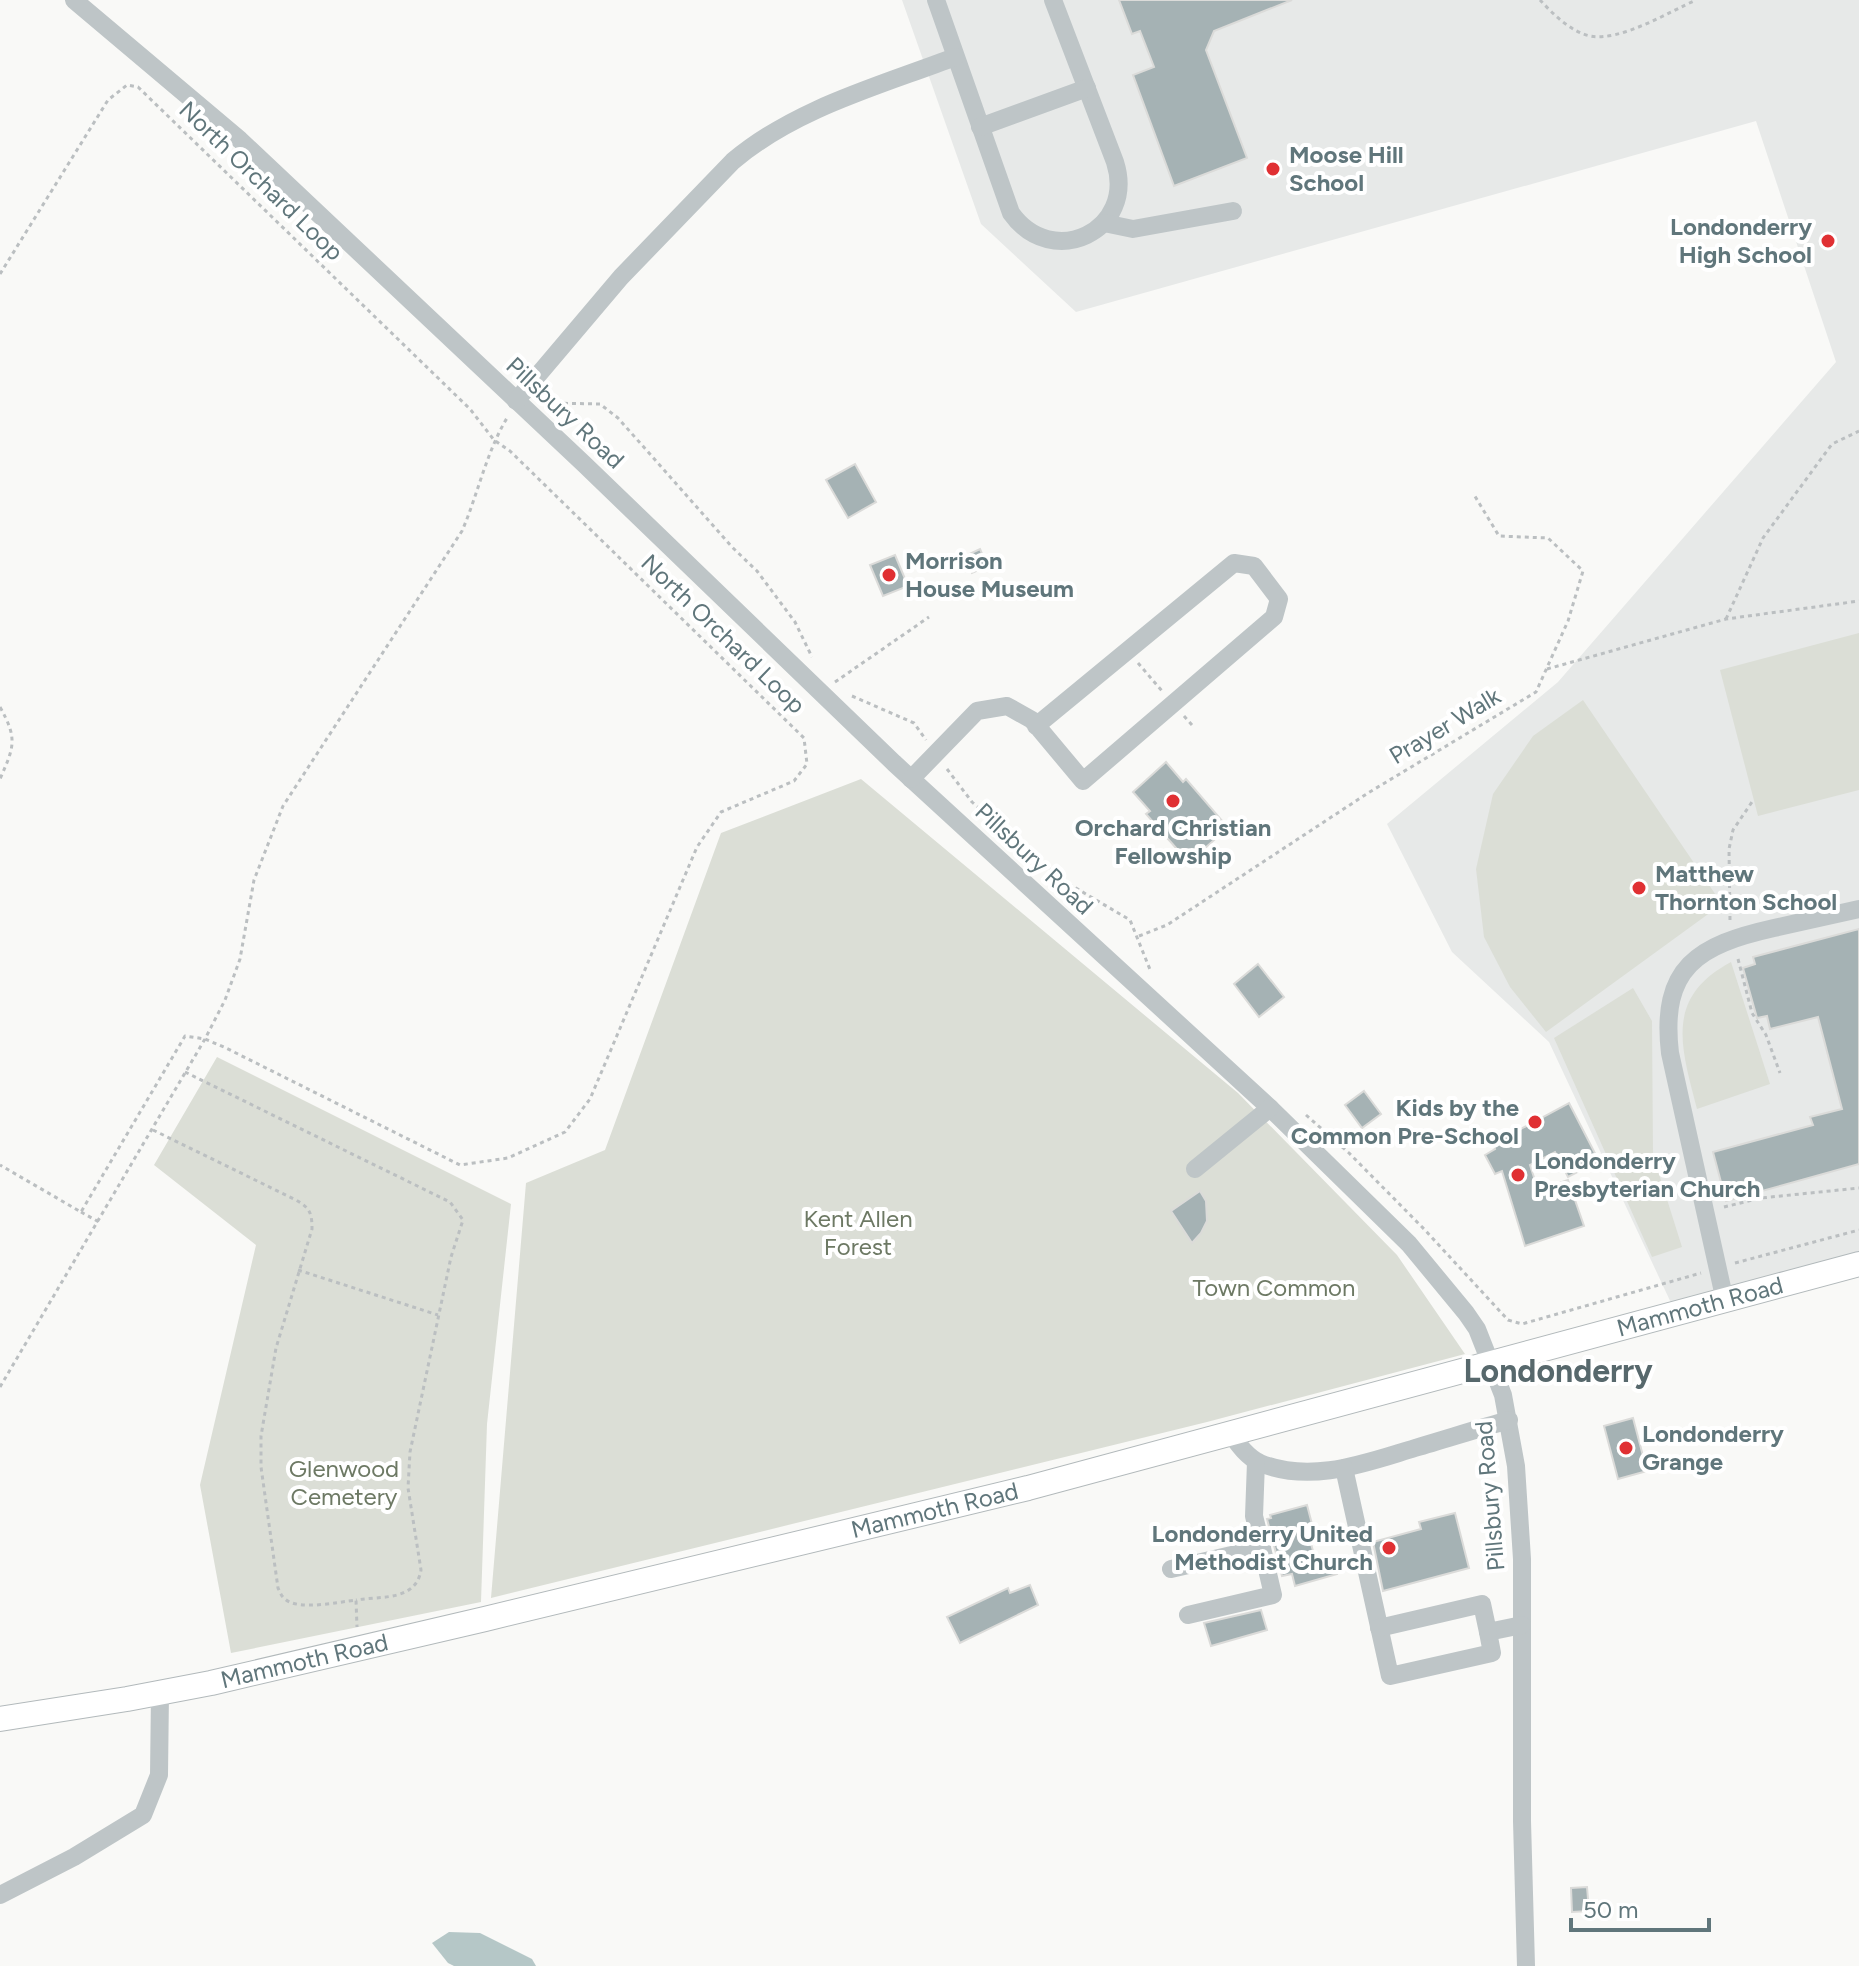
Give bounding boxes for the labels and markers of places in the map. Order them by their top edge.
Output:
place label: Moose Hill School [1289,140,1404,197]
marker: Moose Hill School [1264,160,1282,178]
place label: Londonderry High School [1670,212,1812,269]
marker: Londonderry High School [1819,232,1837,250]
place label: Morrison House Museum [905,546,1074,603]
marker: Morrison House Museum [880,566,898,584]
marker: Orchard Christian Fellowship [1164,792,1182,810]
place label: Orchard Christian Fellowship [1075,813,1271,870]
place label: Matthew Thornton School [1655,859,1837,916]
marker: Matthew Thornton School [1630,879,1648,897]
place label: Kids by the Common Pre-School [1291,1093,1519,1150]
marker: Kids by the Common Pre-School [1526,1113,1544,1131]
place label: Londonderry Presbyterian Church [1534,1146,1760,1203]
marker: Londonderry Presbyterian Church [1509,1166,1527,1184]
place label: Londonderry Grange [1642,1419,1784,1476]
marker: Londonderry Grange [1617,1439,1635,1457]
place label: Londonderry United Methodist Church [1152,1519,1373,1576]
marker: Londonderry United Methodist Church [1380,1539,1398,1557]

